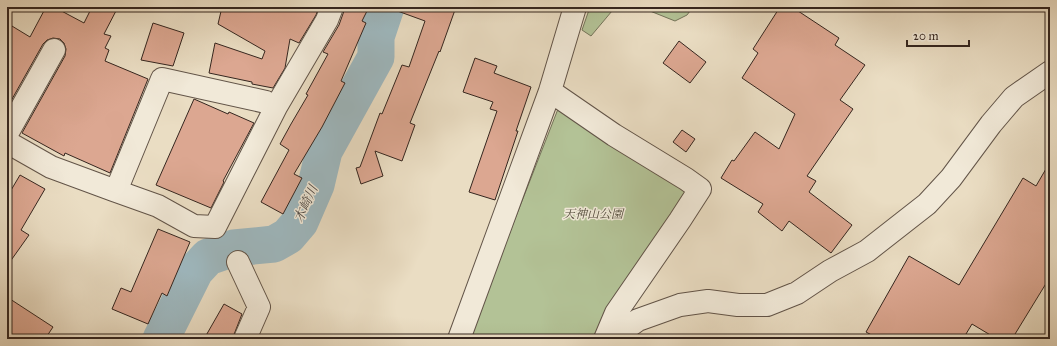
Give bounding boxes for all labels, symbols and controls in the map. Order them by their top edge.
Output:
scale bar [907,22,969,48]
text: 20 m [913,29,939,43]
water label: 木崎川 [291,181,322,225]
park label: 天神山公園 [563,207,625,221]

